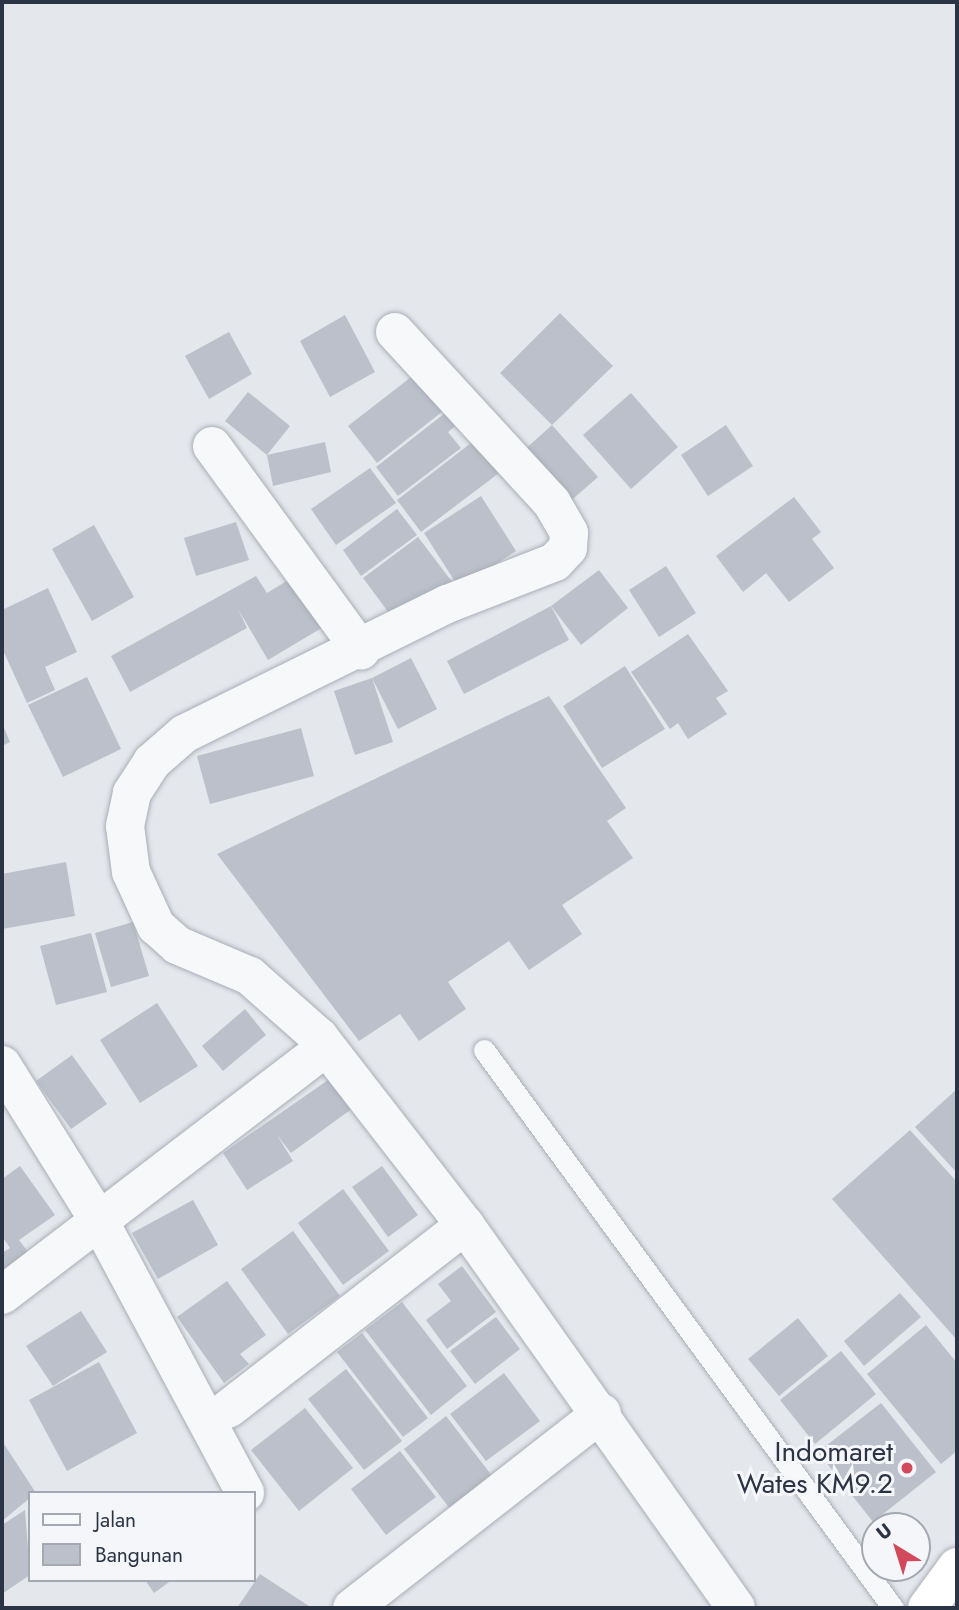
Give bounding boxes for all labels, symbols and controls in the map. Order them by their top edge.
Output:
place label: Indomaret Wates KM9.2 [737,1435,893,1501]
marker: Indomaret Wates KM9.2 [899,1460,915,1476]
legend [28,1491,256,1582]
text: Jalan [95,1505,136,1535]
north arrow [861,1512,931,1582]
text: U [870,1517,898,1546]
text: Bangunan [95,1540,183,1570]

